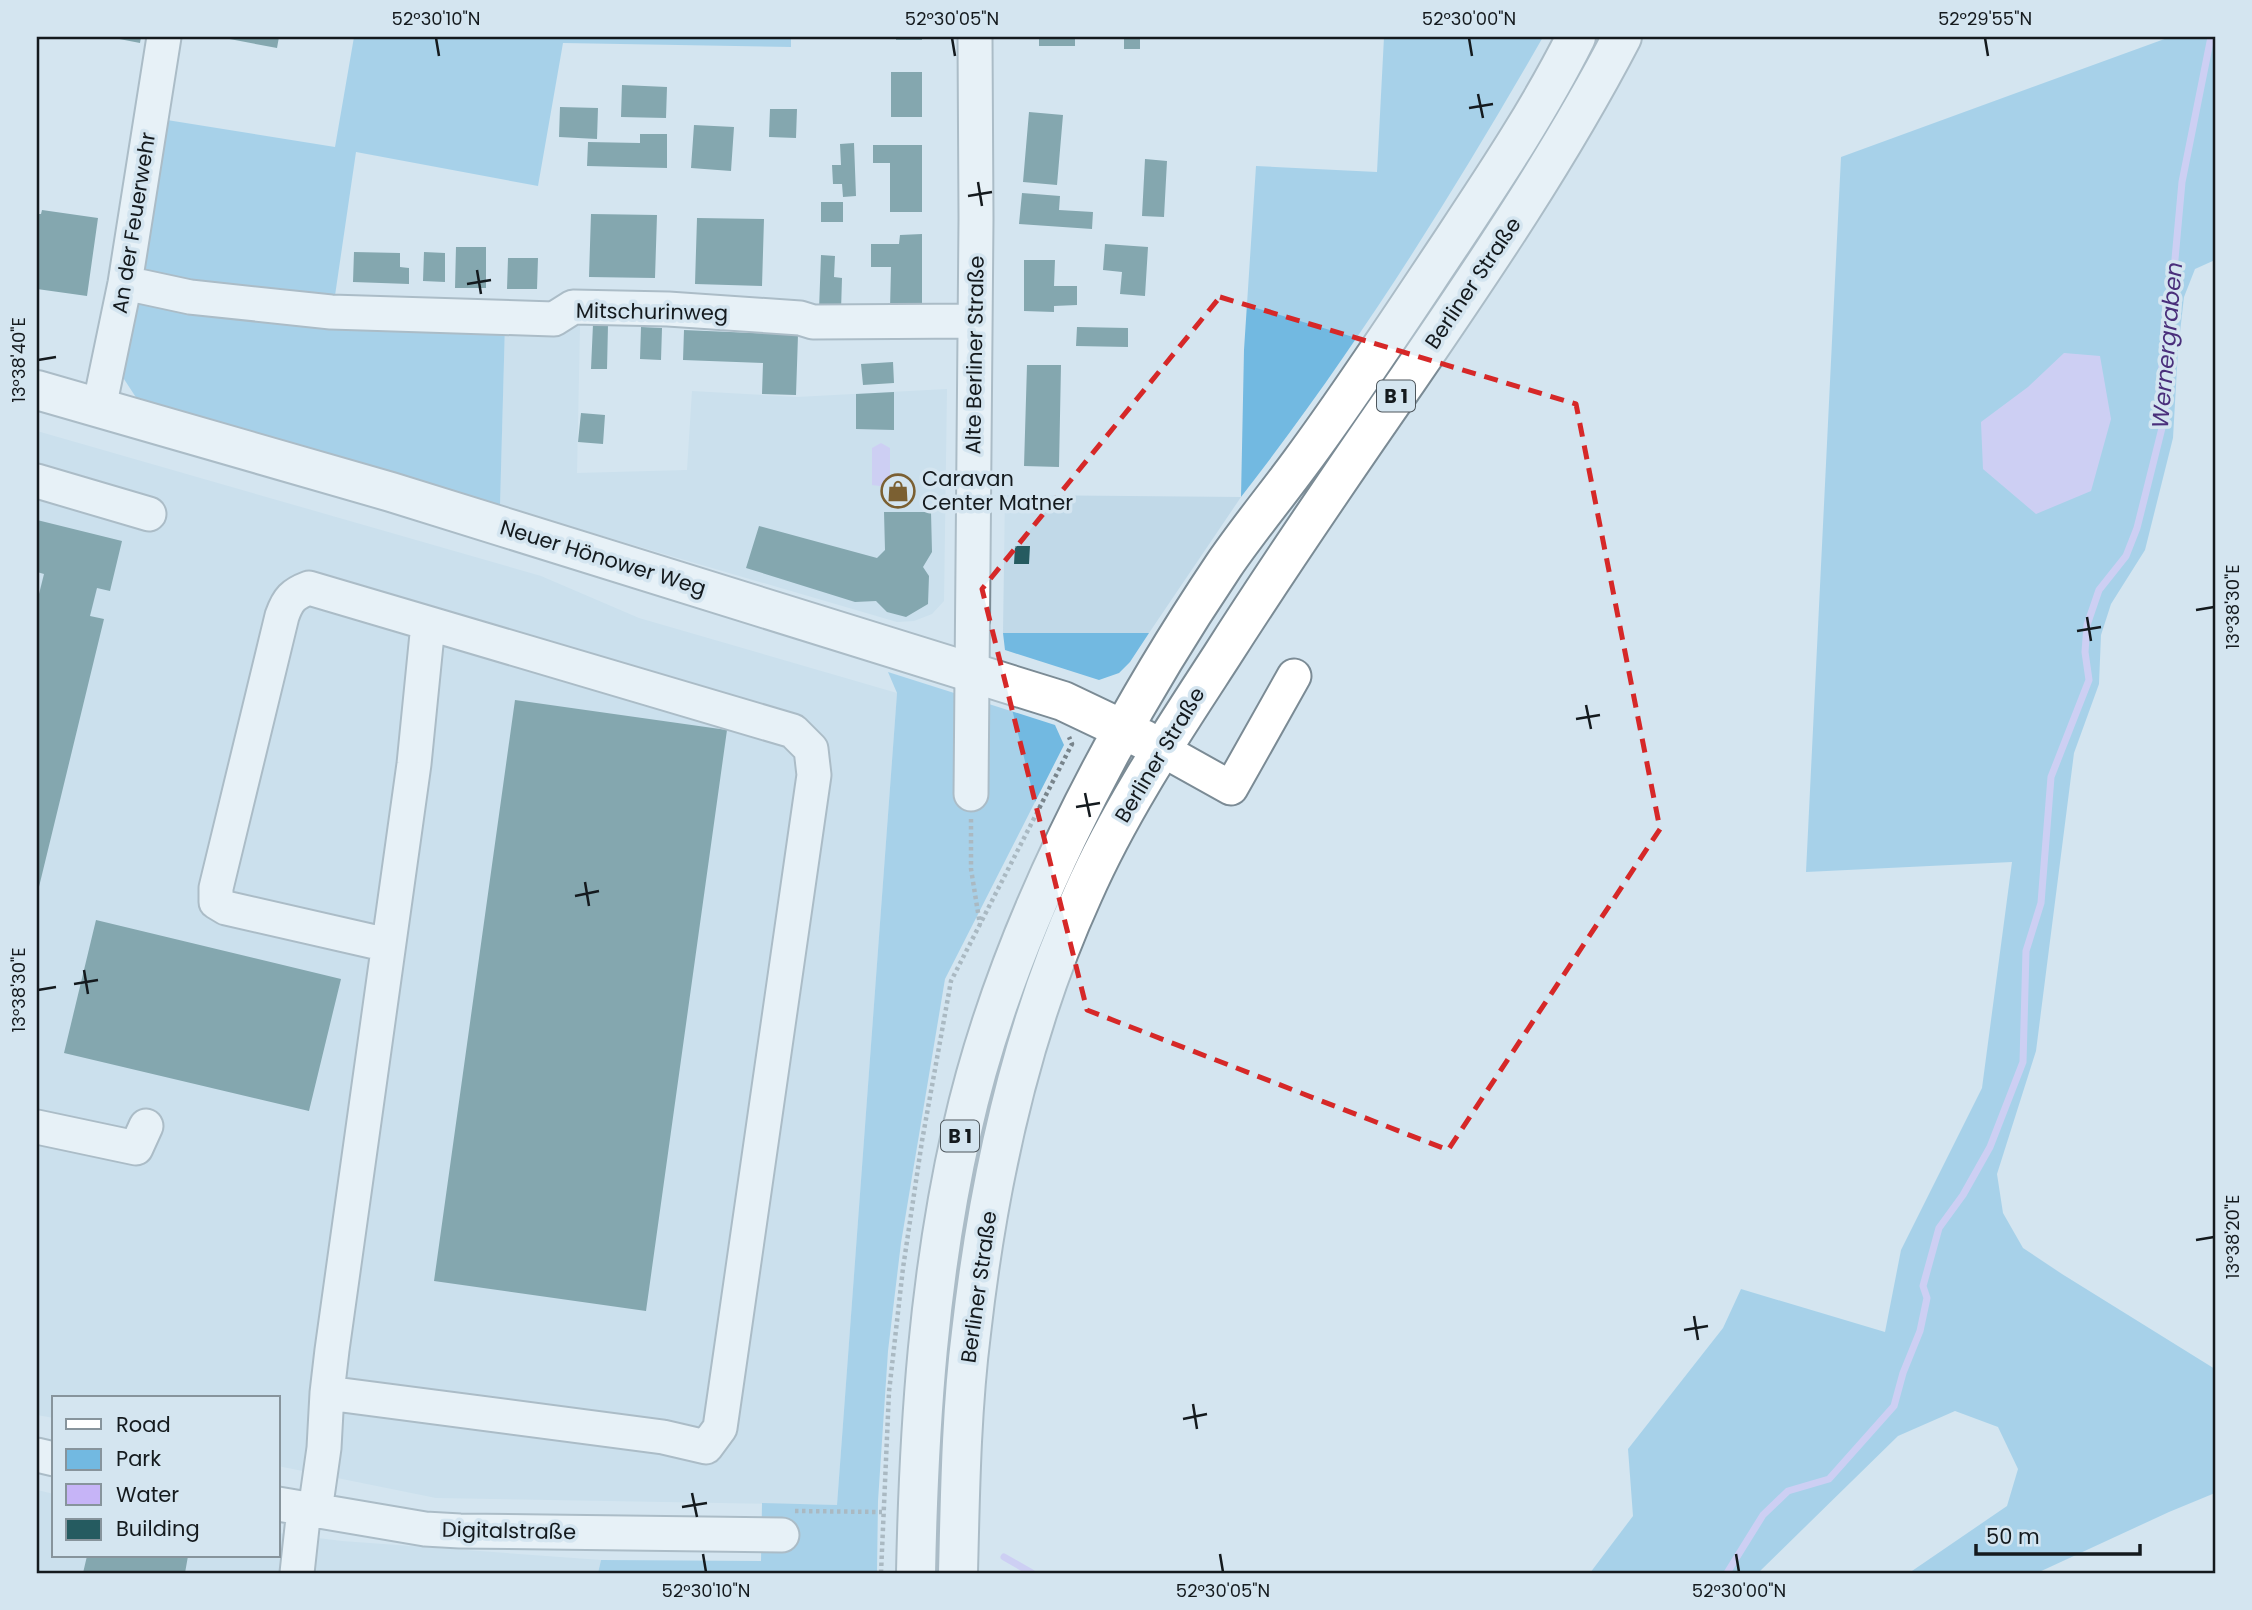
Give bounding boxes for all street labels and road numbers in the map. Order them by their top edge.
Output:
street label: An der Feuerwehr [105,130,162,316]
street label: Berliner Straße [1418,211,1527,354]
street label: Alte Berliner Straße [958,255,991,455]
street label: Mitschurinweg [576,296,728,327]
road number: B 1 [1377,380,1415,412]
street label: Neuer Hönower Weg [497,512,710,603]
street label: Berliner Straße [1108,682,1211,828]
road number: B 1 [941,1120,979,1152]
street label: Berliner Straße [953,1209,1004,1365]
street label: Digitalstraße [442,1515,576,1546]

